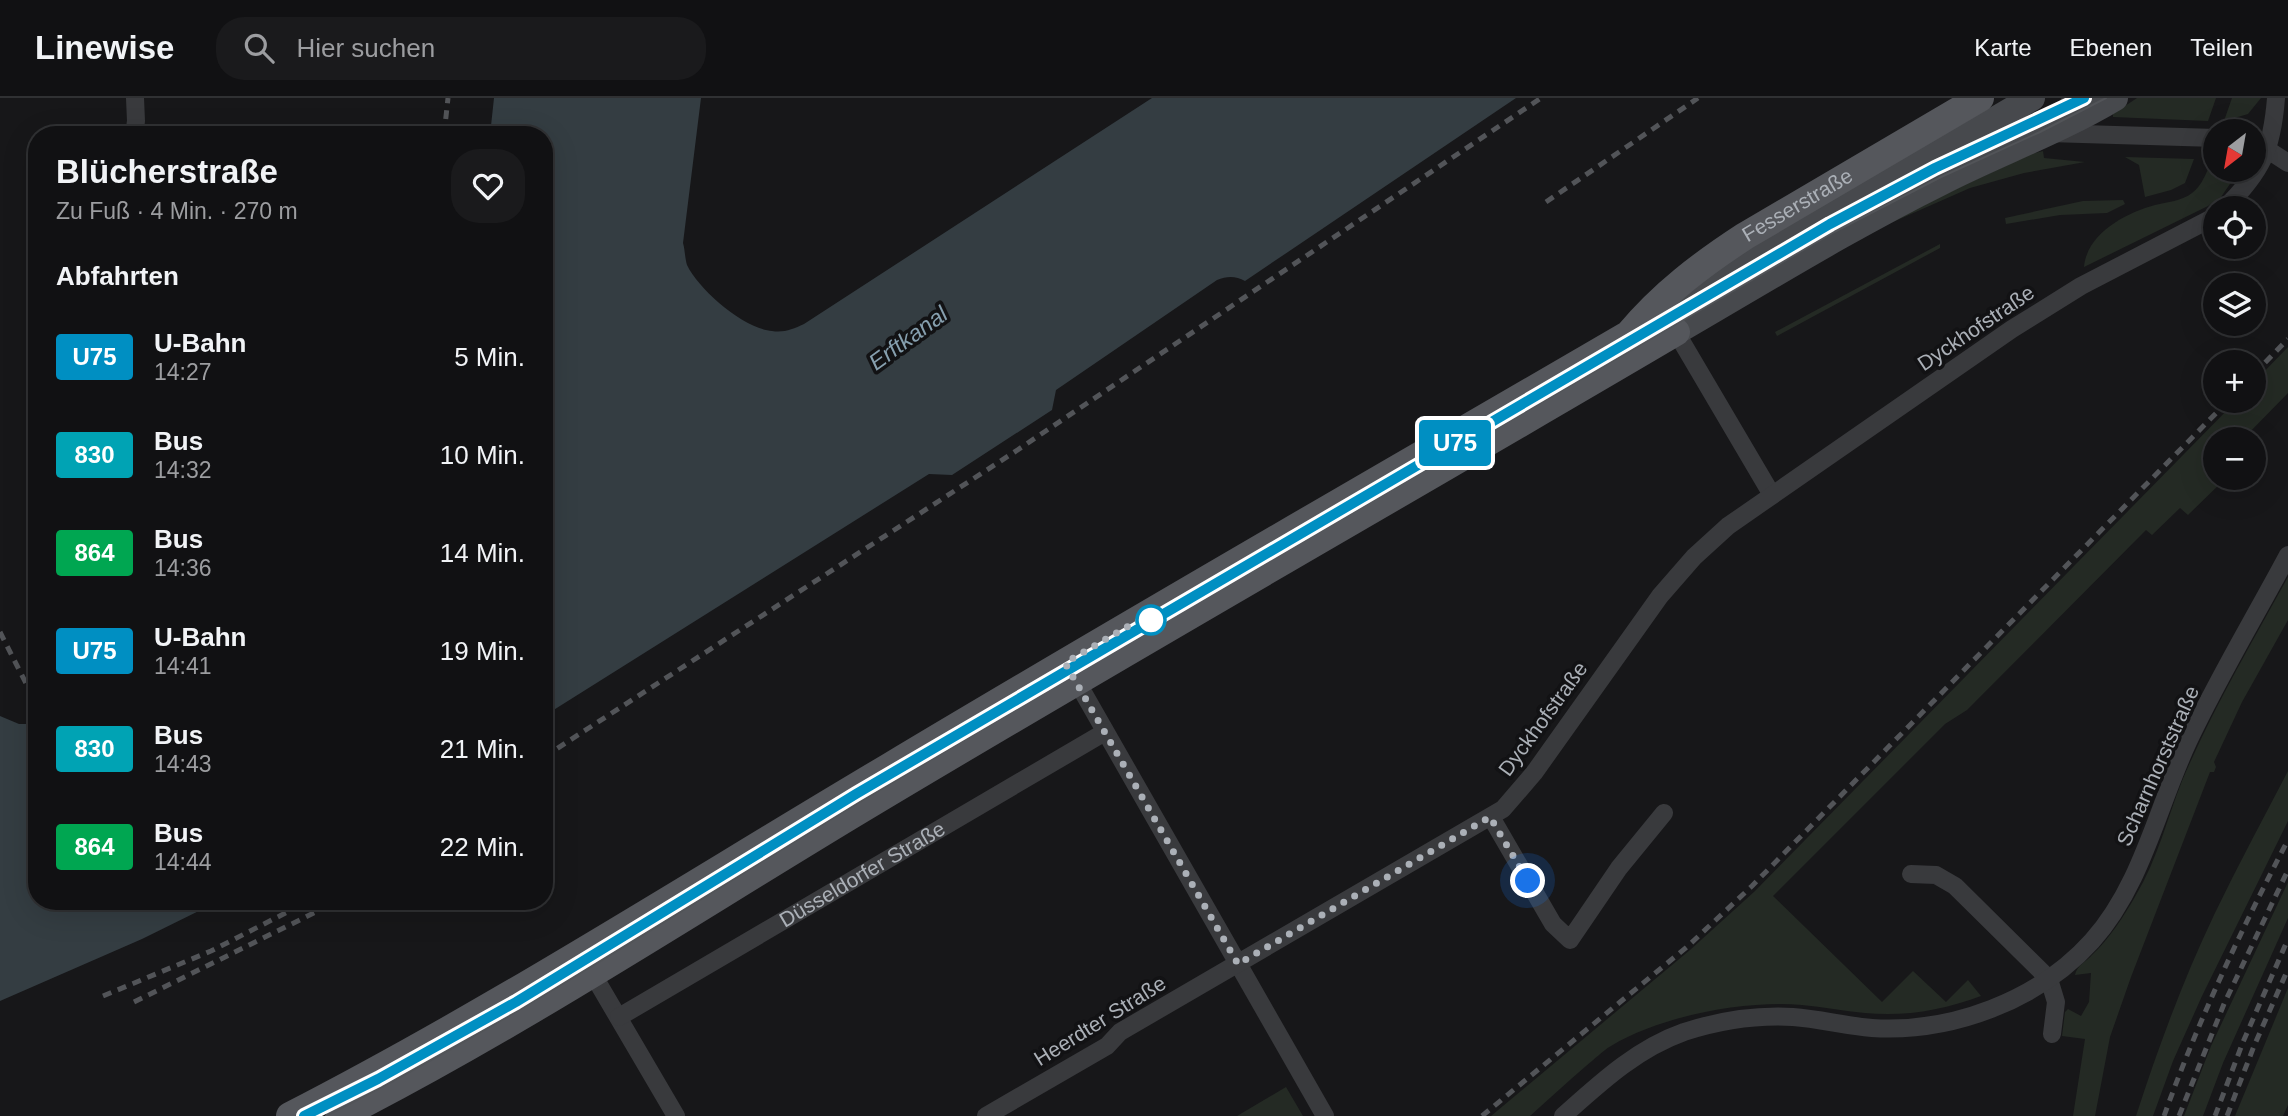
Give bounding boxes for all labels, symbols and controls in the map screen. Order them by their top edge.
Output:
search box [216,17,706,80]
text: Linewise [35,29,174,66]
icon: search [240,29,278,67]
text: Hier suchen [296,33,435,63]
text: Karte [1974,34,2032,61]
text: Ebenen [2070,34,2152,61]
text: Teilen [2190,34,2253,61]
north arrow [2203,119,2266,182]
map controls [2203,119,2266,490]
button: heart [451,149,525,223]
text: Blücherstraße [56,153,278,190]
street label: Fesserstraße [1738,164,1856,246]
button: locate [2203,196,2266,259]
text: Zu Fuß · 4 Min. · 270 m [56,198,298,224]
text: Abfahrten [56,261,179,291]
button: layers [2203,273,2266,336]
street label: Dyckhofstraße [1913,280,2038,375]
water label: Erftkanal [864,300,953,375]
text: U-Bahn [154,328,246,358]
text: 5 Min. [454,342,525,372]
text: U75 [72,343,117,370]
button: + [2203,350,2266,413]
text: 14:27 [154,359,212,385]
line badge: U75 [1415,420,1495,466]
text: Bus [154,426,203,456]
button: − [2203,427,2266,490]
text: U75 [1433,429,1477,456]
text: 10 Min. [440,440,525,470]
text: 830 [74,441,115,468]
text: 14:32 [154,457,212,483]
text: Bus [154,524,203,554]
text: 14 Min. [440,538,525,568]
text: 864 [74,539,115,566]
text: 14:36 [154,555,212,581]
unlabelled marker [1136,605,1166,635]
text: U-Bahn [154,622,246,652]
text: 19 Min. [440,636,525,666]
text: U75 [72,637,117,664]
text: 14:41 [154,653,212,679]
street label: Dyckhofstraße [1494,657,1592,780]
street label: Scharnhorststraße [2112,682,2203,849]
text: Bus [154,720,203,750]
text: 21 Min. [440,734,525,764]
text: 830 [74,735,115,762]
text: 14:43 [154,751,212,777]
street label: Düsseldorfer Straße [775,816,949,931]
text: Bus [154,818,203,848]
text: 22 Min. [440,832,525,862]
text: 864 [74,833,115,860]
text: 14:44 [154,849,212,875]
your location [1510,863,1545,898]
street label: Heerdter Straße [1030,971,1170,1070]

